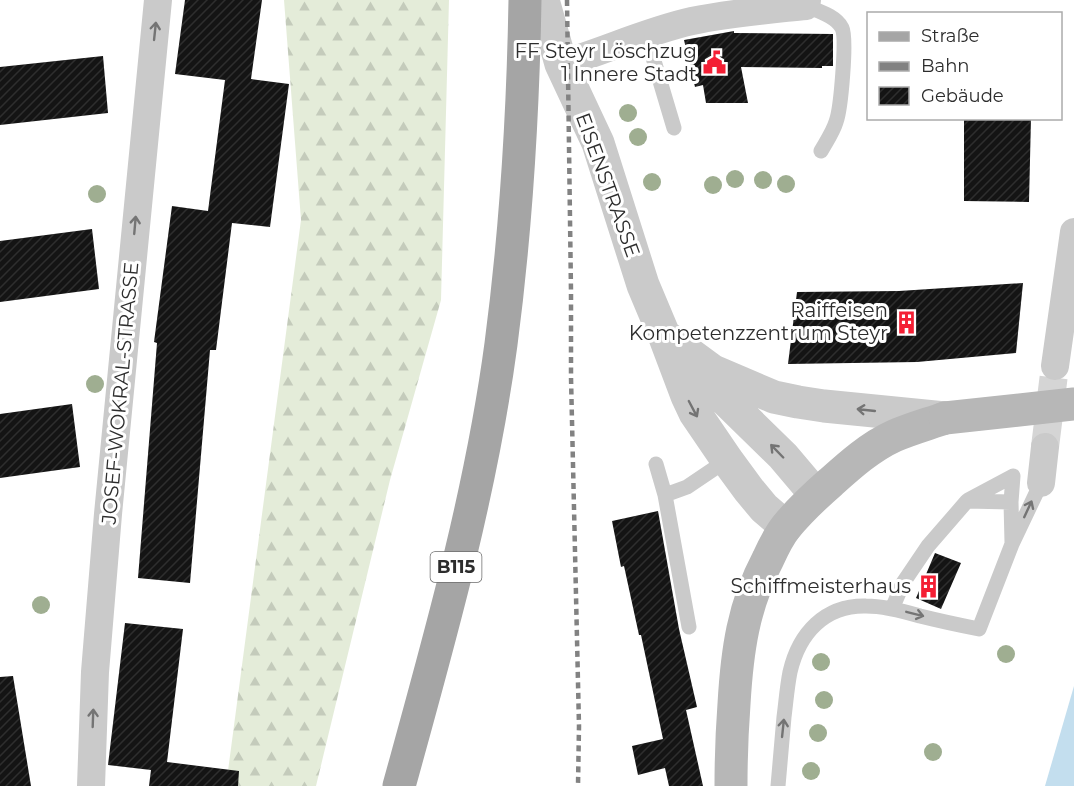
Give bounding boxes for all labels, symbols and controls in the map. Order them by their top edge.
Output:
legend [867,12,1062,120]
one-way arrow [149,22,160,42]
text: Straße [921,25,980,47]
place label: FF Steyr Löschzug 1 Innere Stadt [514,39,697,86]
public building icon: FF Steyr Löschzug 1 Innere Stadt [702,49,728,75]
text: Bahn [921,55,970,77]
text: Gebäude [921,85,1004,107]
street label: EISENSTRASSE [571,110,645,260]
one-way arrow [130,216,141,236]
street label: JOSEF-WOKRAL-STRASSE [96,261,143,526]
place label: Raiffeisen Kompetenzzentrum Steyr [629,298,888,345]
building icon: Raiffeisen Kompetenzzentrum Steyr [893,309,919,335]
one-way arrow [687,400,699,417]
one-way arrow [856,404,876,415]
one-way arrow [770,443,785,458]
one-way arrow [1023,501,1035,519]
road number: B115 [430,552,482,582]
building icon: Schiffmeisterhaus [916,573,942,599]
place label: Schiffmeisterhaus [730,574,911,598]
one-way arrow [905,609,924,621]
one-way arrow [88,708,99,728]
one-way arrow [778,718,789,738]

